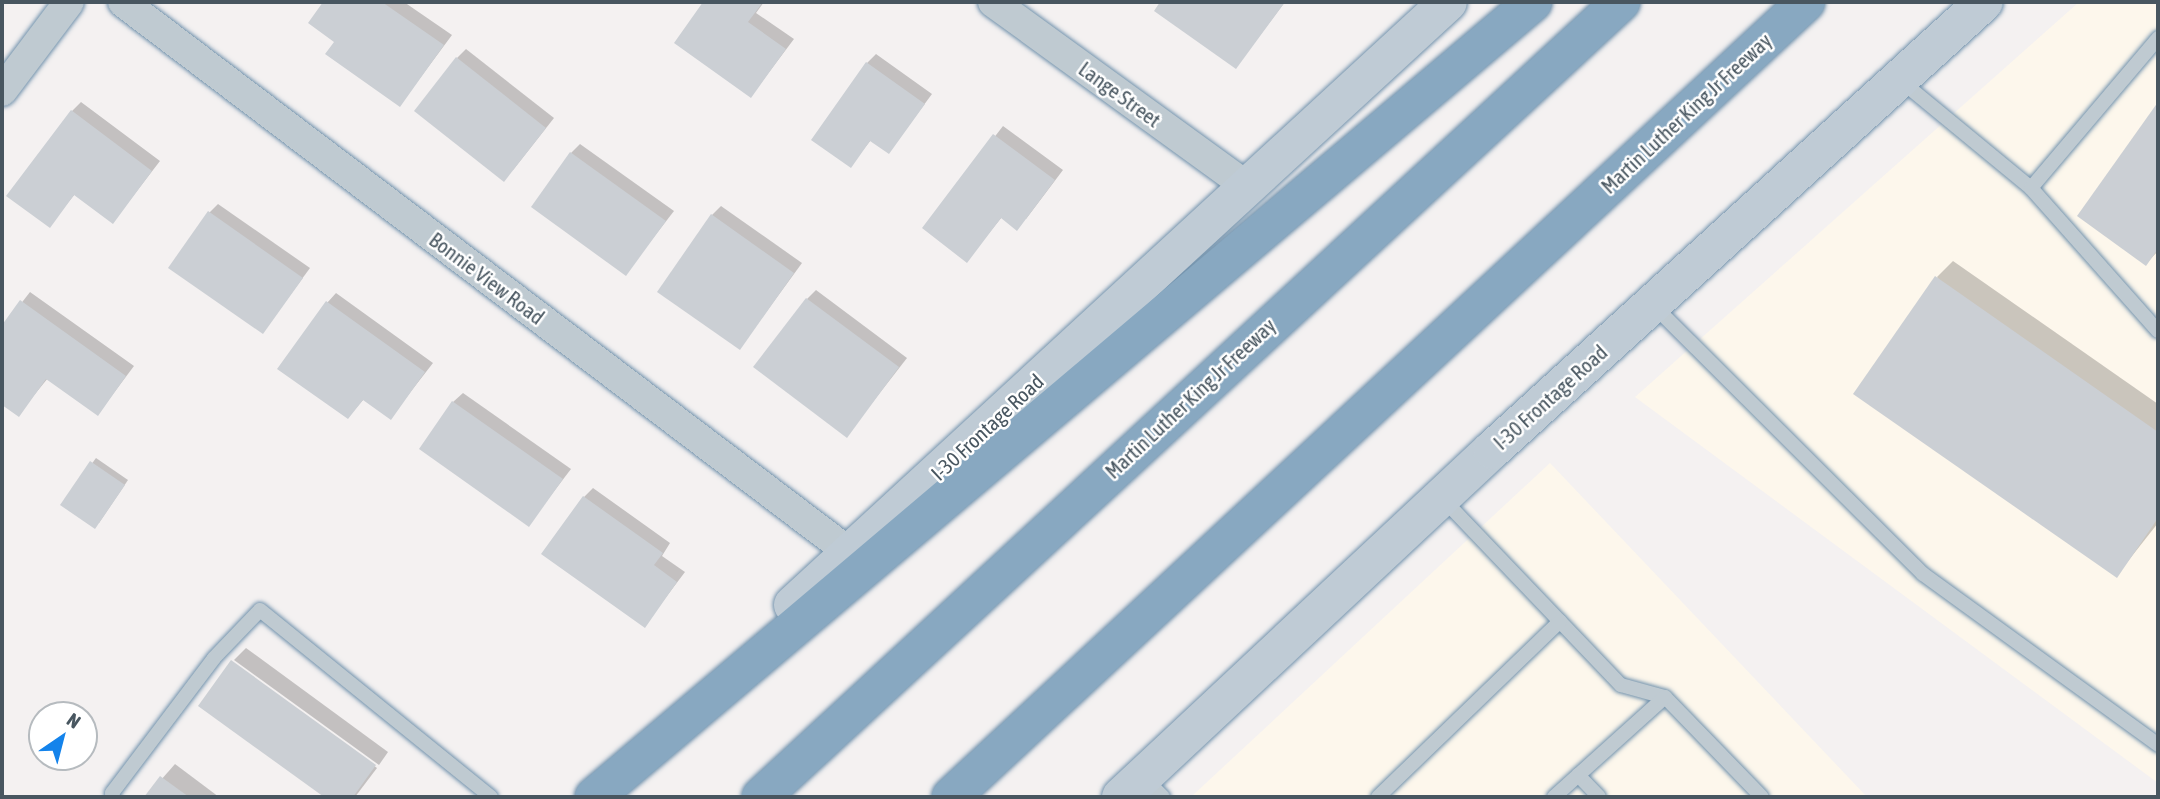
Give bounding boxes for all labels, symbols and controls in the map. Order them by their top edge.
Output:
street label: Martin Luther King Jr Freeway [1596,28,1776,198]
street label: Lange Street [1074,56,1166,132]
street label: Bonnie View Road [425,227,549,329]
street label: Martin Luther King Jr Freeway [1100,313,1280,483]
street label: I-30 Frontage Road [1488,339,1612,455]
street label: I-30 Frontage Road [926,369,1048,485]
north arrow [28,701,98,771]
text: N [63,708,85,733]

